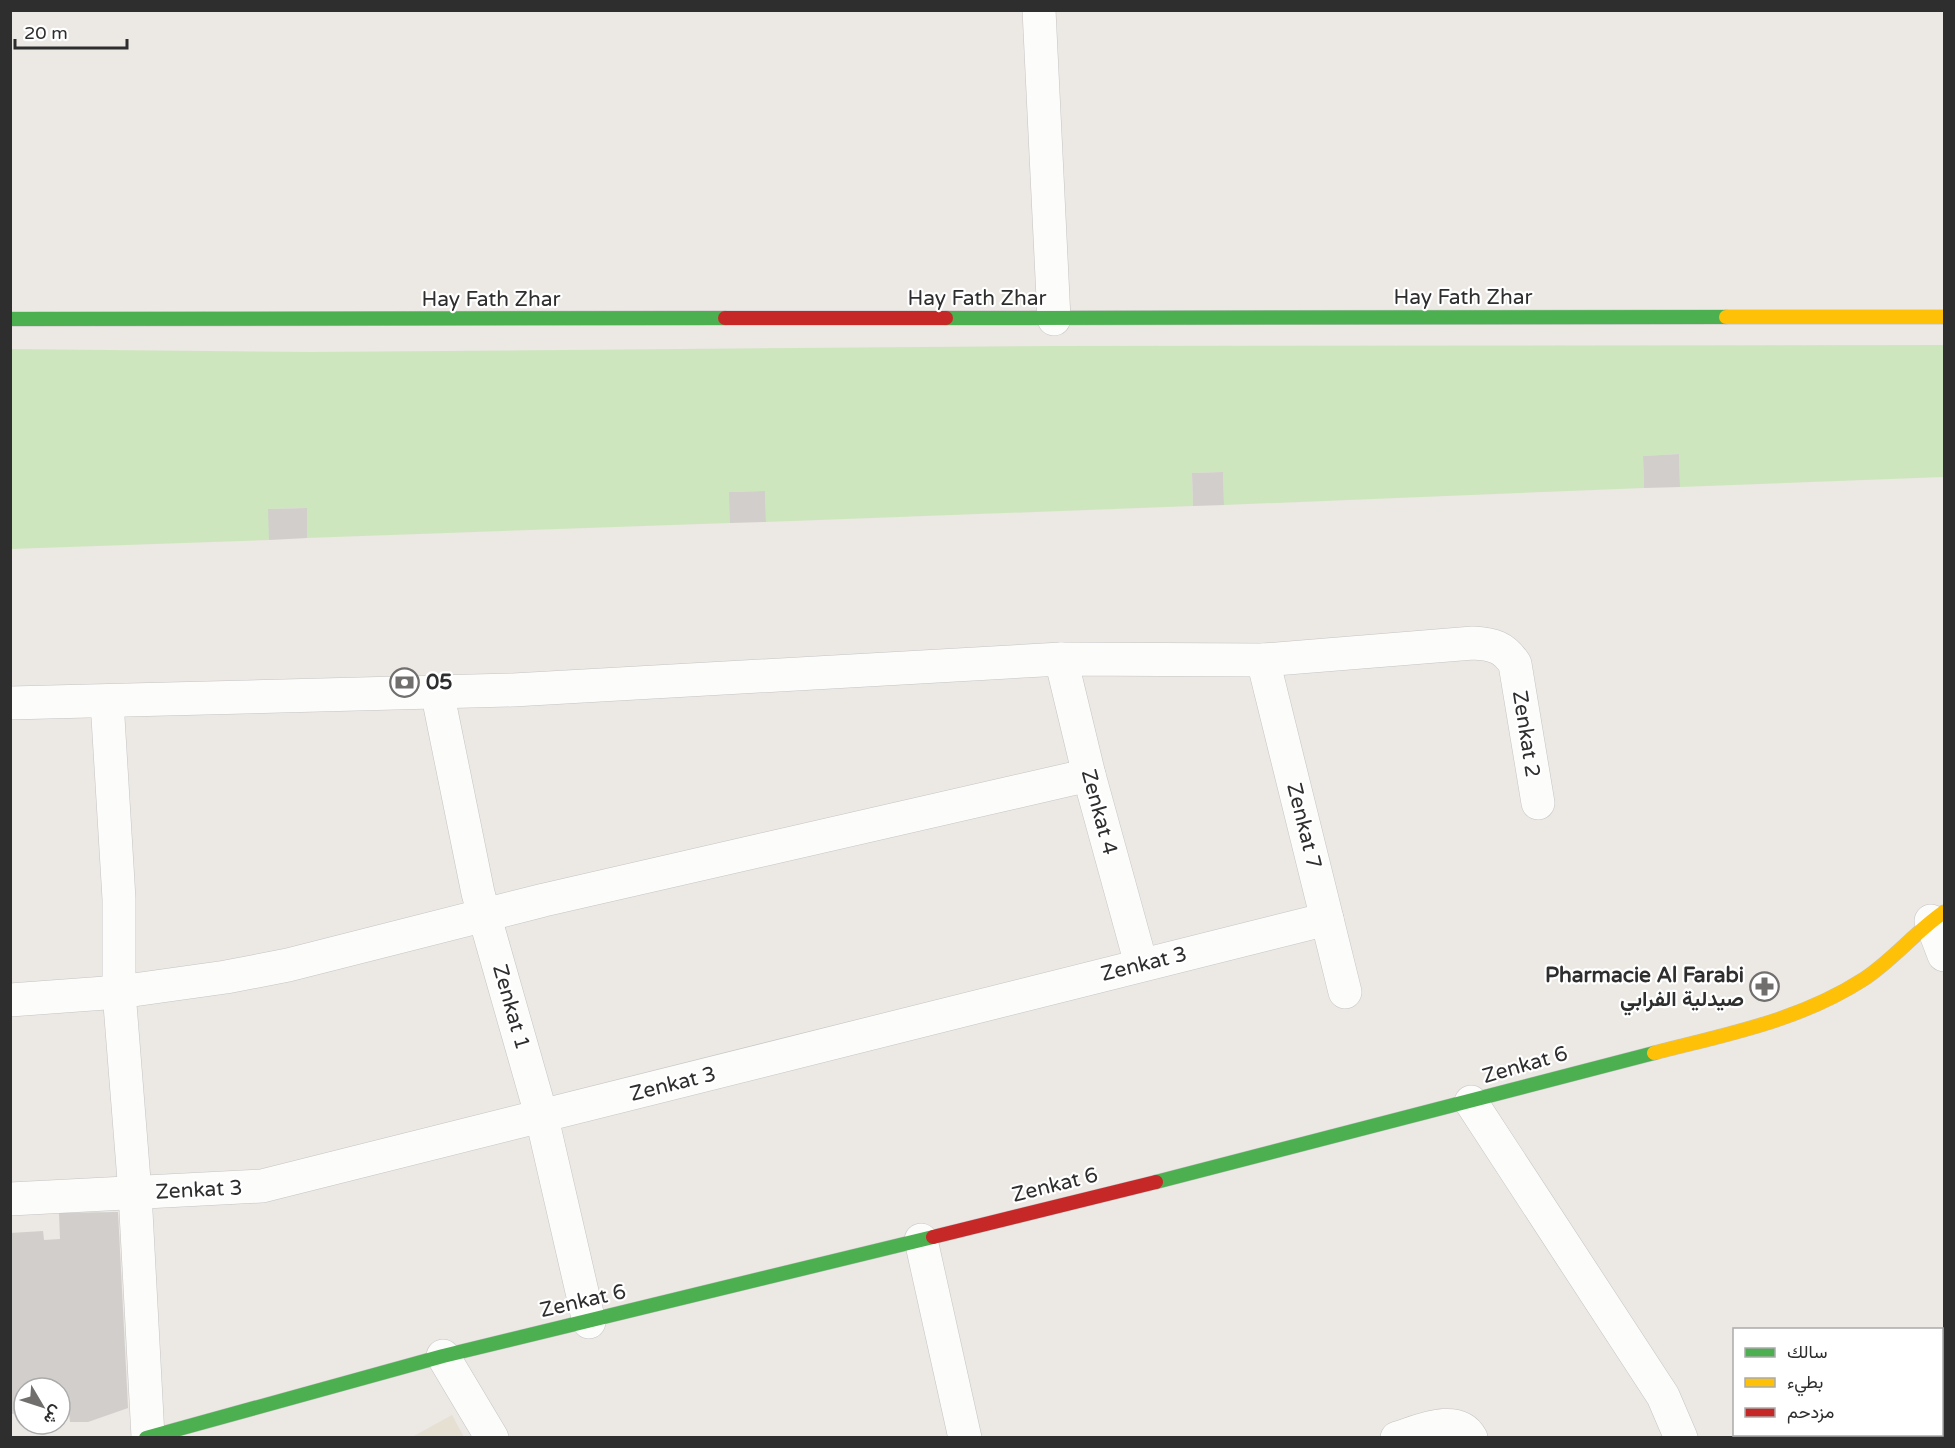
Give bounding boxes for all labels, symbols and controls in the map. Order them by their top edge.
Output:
scale bar [15,12,128,50]
text: 20 m [24,22,68,44]
street label: Hay Fath Zhar [1393,285,1533,310]
street label: Hay Fath Zhar [907,286,1047,311]
street label: Hay Fath Zhar [421,287,561,312]
bank icon: 05 [389,666,421,698]
place label: 05 [426,670,452,695]
street label: Zenkat 2 [1507,689,1545,779]
street label: Zenkat 4 [1076,766,1122,858]
street label: Zenkat 7 [1281,781,1327,871]
street label: Zenkat 3 [1099,941,1189,987]
street label: Zenkat 1 [487,961,535,1053]
place label: Pharmacie Al Farabi صيدلية الفرابي [1545,963,1744,1016]
pharmacy icon: Pharmacie Al Farabi صيدلية الفرابي [1749,971,1781,1003]
street label: Zenkat 6 [1479,1041,1571,1089]
street label: Zenkat 3 [628,1061,718,1107]
street label: Zenkat 6 [1010,1162,1100,1208]
street label: Zenkat 3 [155,1175,243,1205]
street label: Zenkat 6 [538,1279,628,1323]
legend [1733,1328,1943,1436]
text: سالك [1787,1341,1827,1363]
text: بطيء [1787,1371,1823,1397]
north arrow [12,1376,72,1436]
text: ش [39,1401,67,1429]
text: مزدحم [1787,1401,1834,1424]

